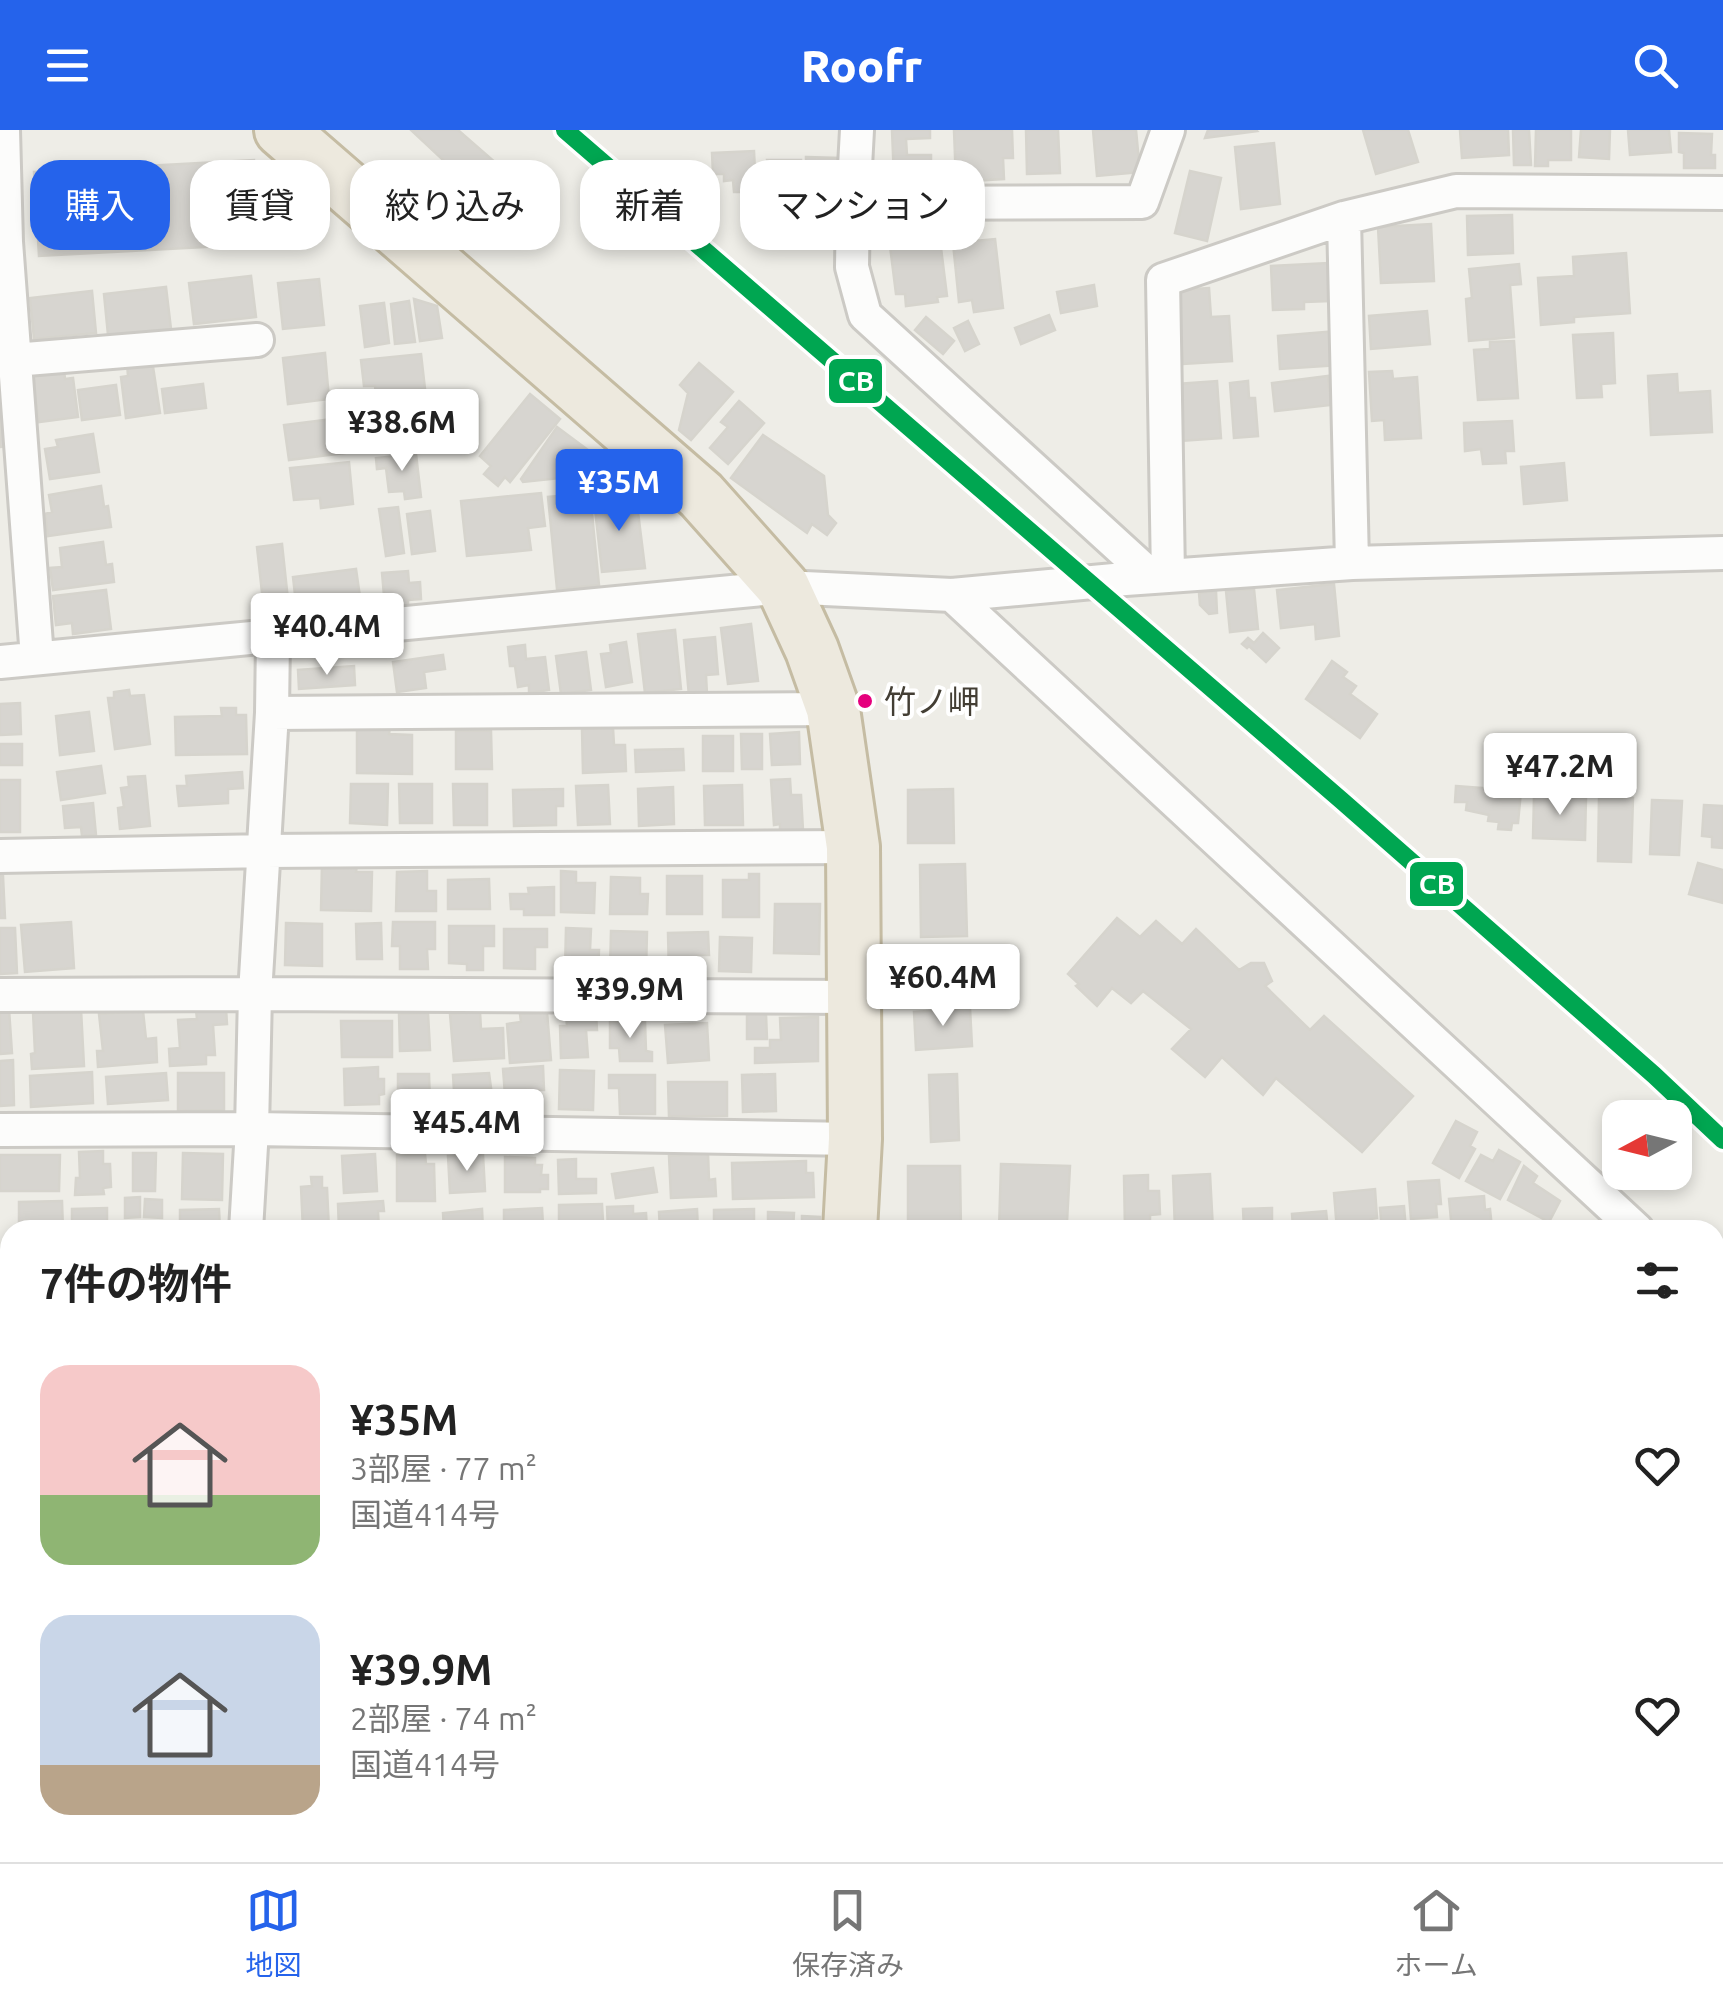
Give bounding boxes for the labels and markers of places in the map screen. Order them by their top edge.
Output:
pin: ¥38.6M [321,389,483,474]
pin: ¥35M [560,449,678,534]
pin: ¥40.4M [246,593,408,678]
place label: 竹ノ岬 [884,683,980,719]
marker: 竹ノ岬 [855,691,875,711]
pin: ¥47.2M [1479,733,1641,818]
pin: ¥60.4M [862,944,1024,1029]
pin: ¥39.9M [549,956,711,1041]
pin: ¥45.4M [386,1089,548,1174]

